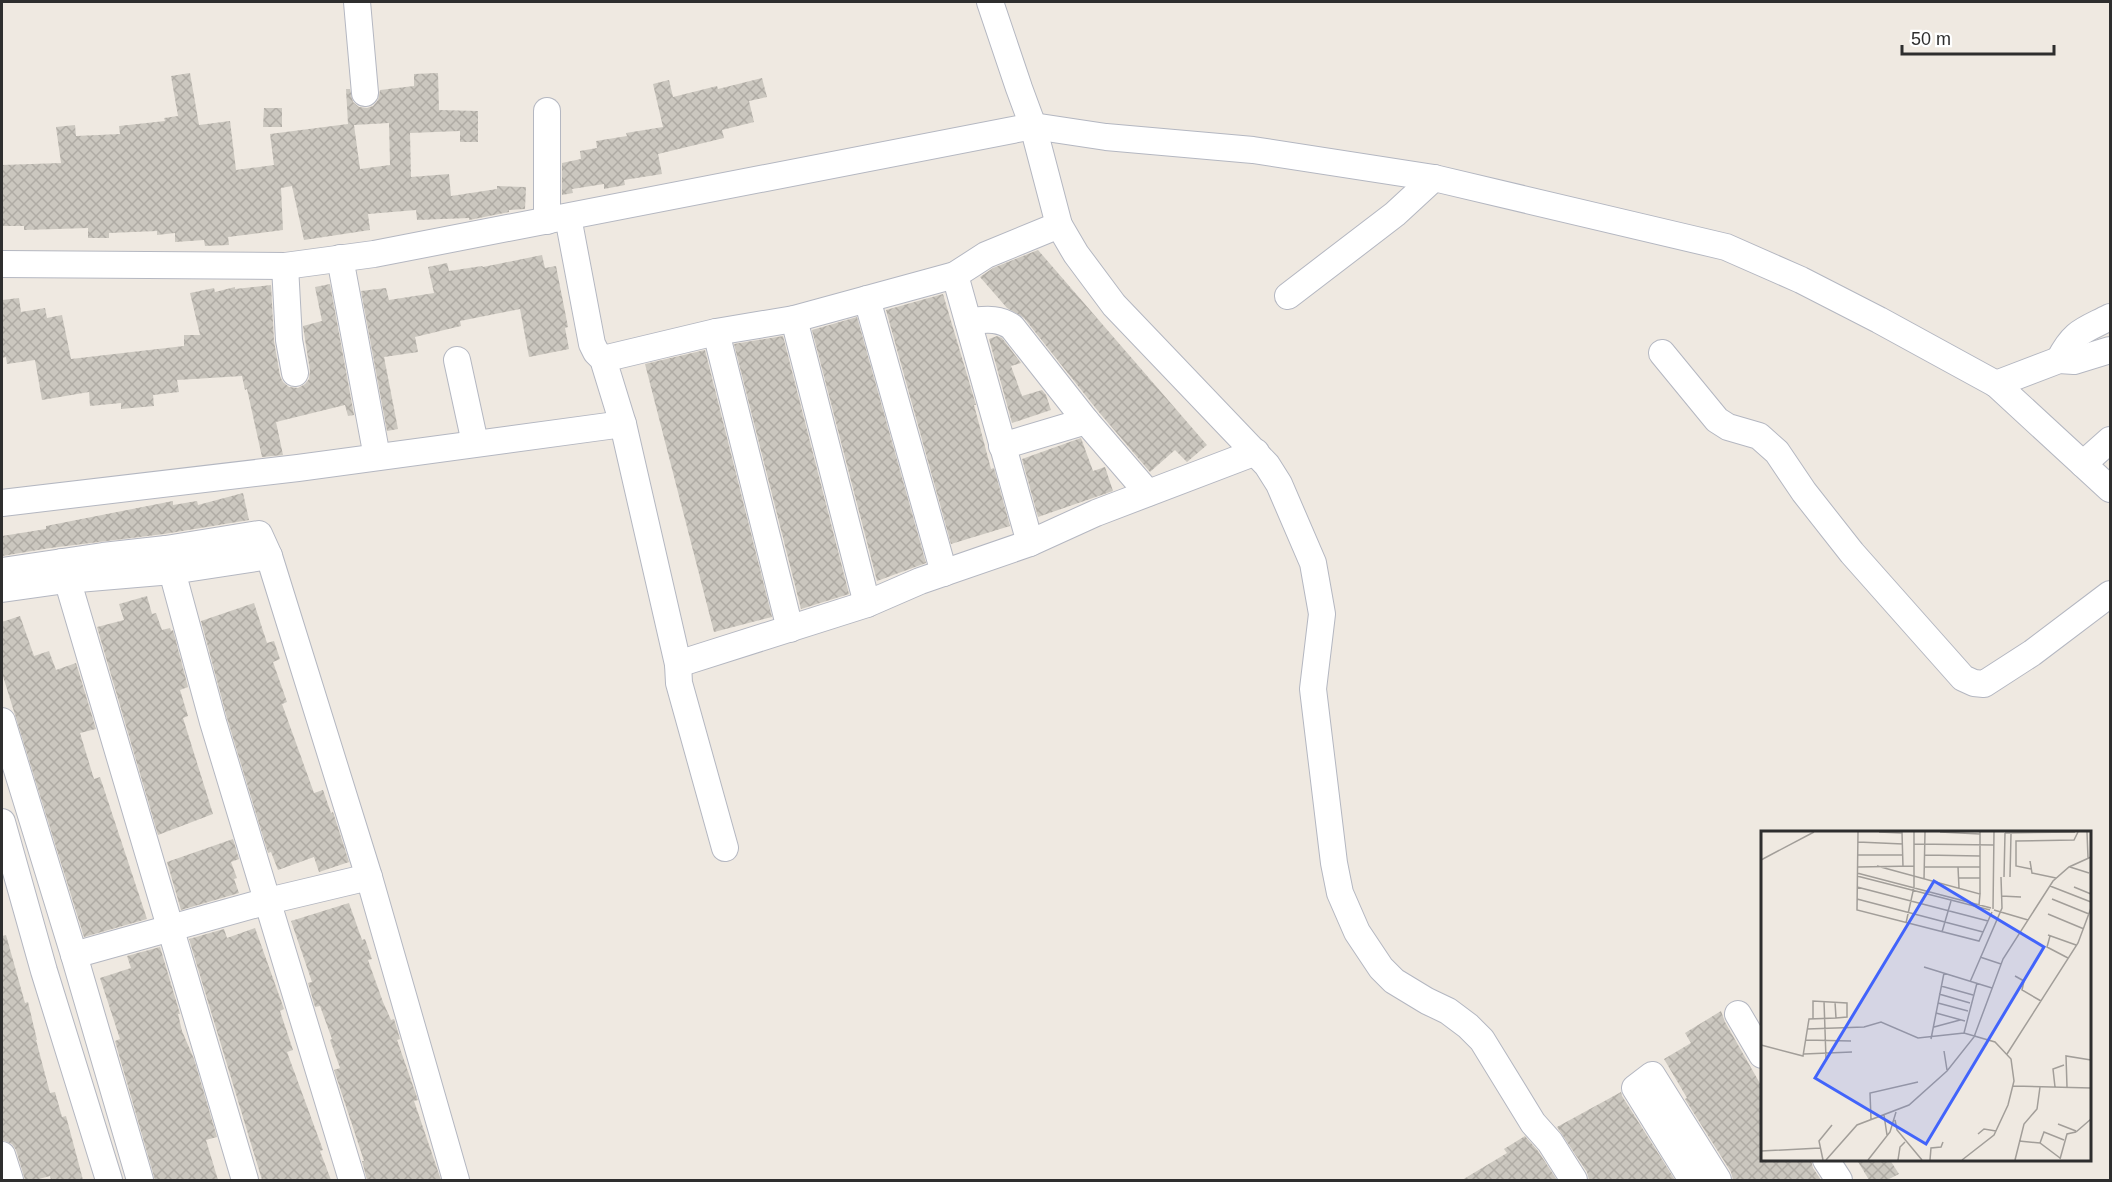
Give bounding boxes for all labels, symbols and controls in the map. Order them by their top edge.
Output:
scale bar [1902,18,2054,56]
text: 50 m [1911,29,1951,49]
inset map [1761,831,2091,1161]

